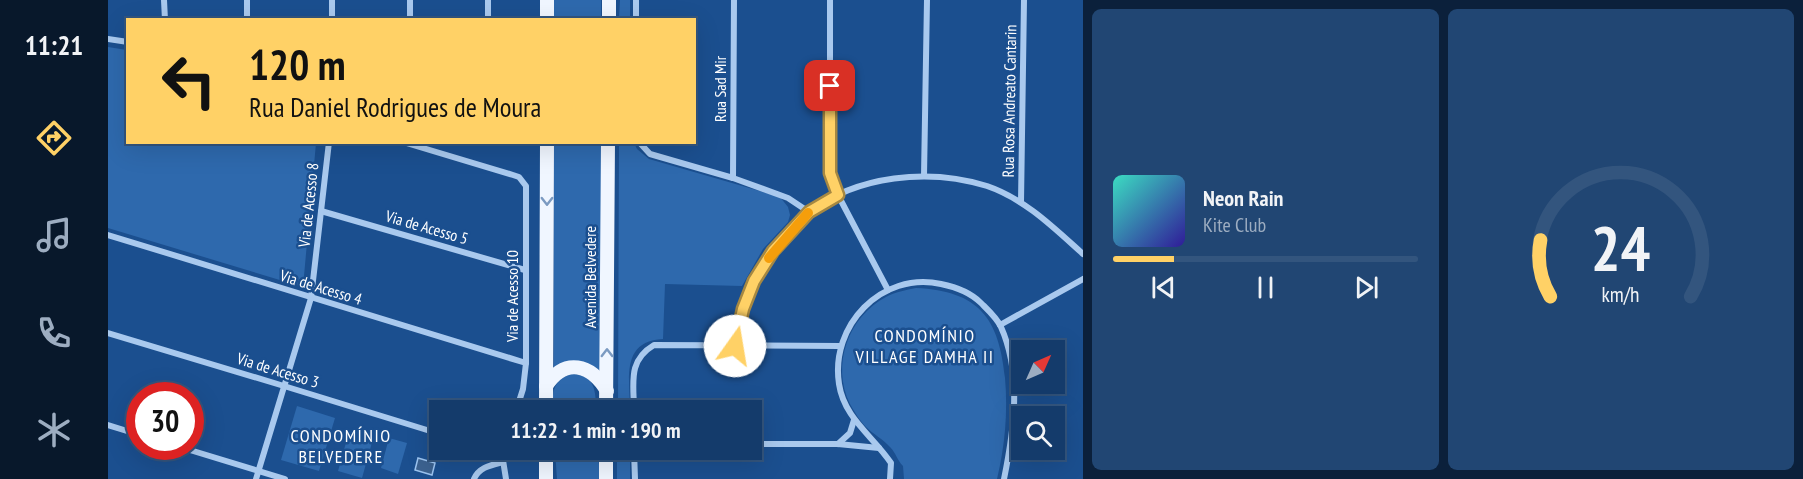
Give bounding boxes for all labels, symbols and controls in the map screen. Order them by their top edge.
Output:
street label: Rua Rosa Andreato Cantarin [998,24,1020,178]
text: 11:21 [25,28,83,62]
text: 120 m [249,37,346,92]
icon: left [150,42,228,120]
street label: Rua Sad Mir [710,55,730,122]
pin [804,60,855,111]
icon: arrive [813,69,846,102]
text: Rua Daniel Rodrigues de Moura [249,90,541,124]
icon: directions [33,117,75,159]
street label: Via de Acesso 8 [294,162,322,249]
text: Neon Rain [1203,184,1283,212]
one-way arrow [540,196,553,205]
street label: Via de Acesso 5 [382,205,471,248]
text: 24 [1591,207,1651,288]
text: Kite Club [1203,212,1266,238]
icon: music [33,214,75,256]
street label: Avenida Belvedere [580,226,600,328]
street label: Via de Acesso 10 [502,250,522,343]
street label: Via de Acesso 4 [277,265,365,309]
icon: previous [1147,271,1180,304]
icon: pause [1249,271,1282,304]
icon: next [1350,271,1383,304]
text: km/h [1602,280,1640,308]
icon: phone [33,312,75,354]
position arrow [703,314,767,378]
district label: CONDOMÍNIO VILLAGE DAMHA II [855,324,994,368]
north arrow [1011,340,1065,394]
map controls [1011,340,1065,460]
street label: Via de Acesso 3 [234,348,322,392]
one-way arrow [601,348,613,357]
speed limit sign: 30 [126,382,204,460]
button: search [1011,406,1065,460]
icon: climate [33,409,75,451]
text: 11:22 · 1 min · 190 m [510,416,681,444]
district label: CONDOMÍNIO BELVEDERE [290,424,392,468]

